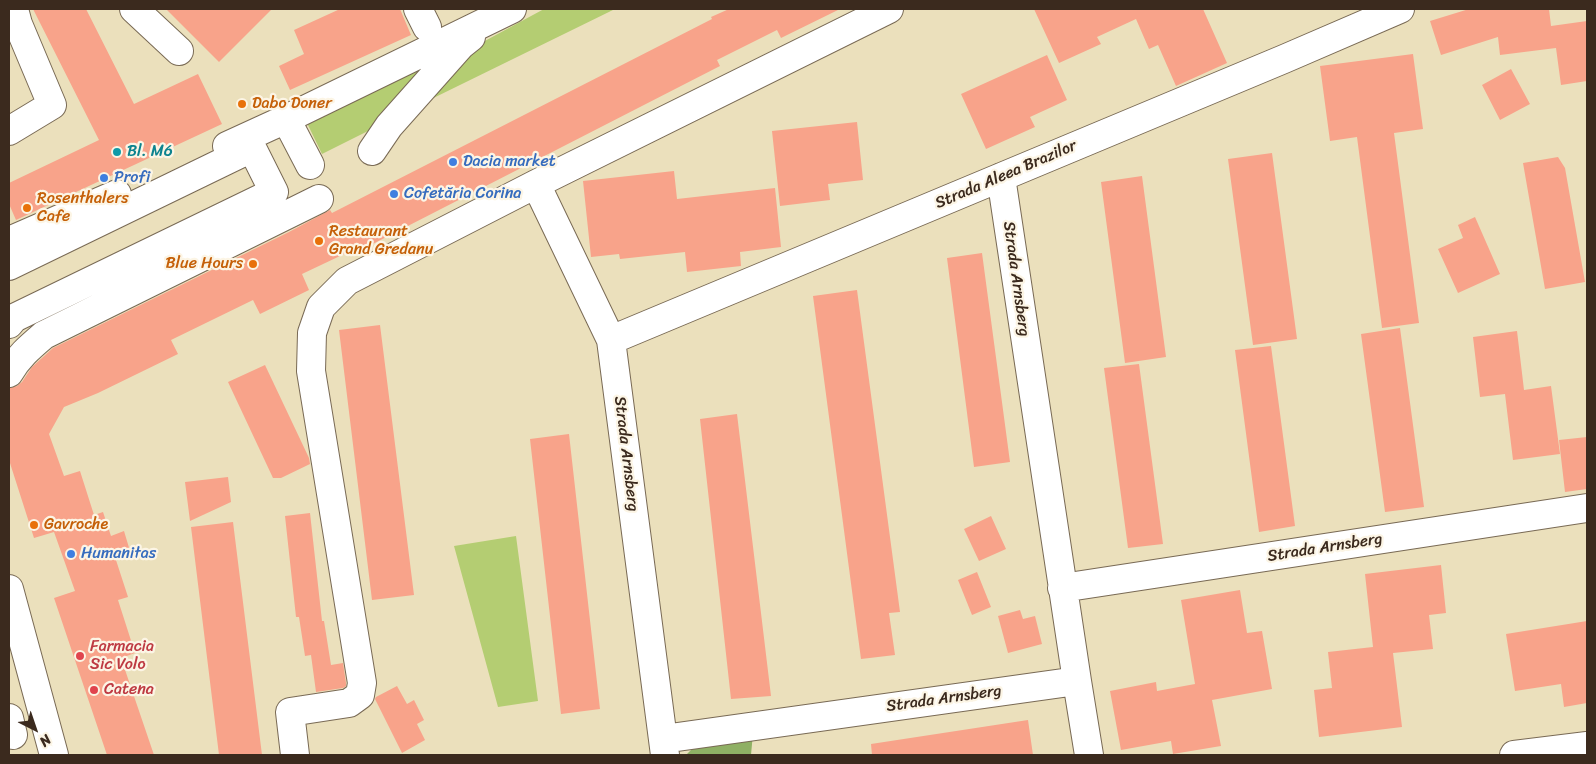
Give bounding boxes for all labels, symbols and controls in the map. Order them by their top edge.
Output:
place label: Dabo Doner [252,94,332,114]
marker: Dabo Doner [236,98,248,110]
street label: Strada Aleea Brazilor [932,137,1080,213]
place label: Bl. M6 [127,142,173,162]
marker: Bl. M6 [111,146,123,158]
place label: Dacia market [463,152,556,172]
marker: Dacia market [447,156,459,168]
place label: Profi [114,168,150,188]
marker: Profi [98,172,110,184]
place label: Cofetăria Corina [404,184,521,204]
marker: Cofetăria Corina [388,188,400,200]
place label: Rosenthalers Cafe [37,189,129,227]
marker: Rosenthalers Cafe [21,202,33,214]
street label: Strada Arnsberg [998,220,1034,338]
place label: Restaurant Grand Gredanu [329,222,433,260]
marker: Restaurant Grand Gredanu [313,235,325,247]
place label: Blue Hours [165,254,243,274]
marker: Blue Hours [247,258,259,270]
street label: Strada Arnsberg [609,395,643,513]
place label: Gavroche [44,515,108,535]
marker: Gavroche [28,519,40,531]
street label: Strada Arnsberg [1266,529,1384,567]
place label: Humanitas [81,544,156,564]
marker: Humanitas [65,548,77,560]
place label: Farmacia Sic Volo [90,637,154,675]
marker: Farmacia Sic Volo [74,650,86,662]
place label: Catena [104,680,154,700]
street label: Strada Arnsberg [885,681,1003,717]
marker: Catena [88,684,100,696]
north arrow [10,704,60,754]
text: N [33,728,57,753]

